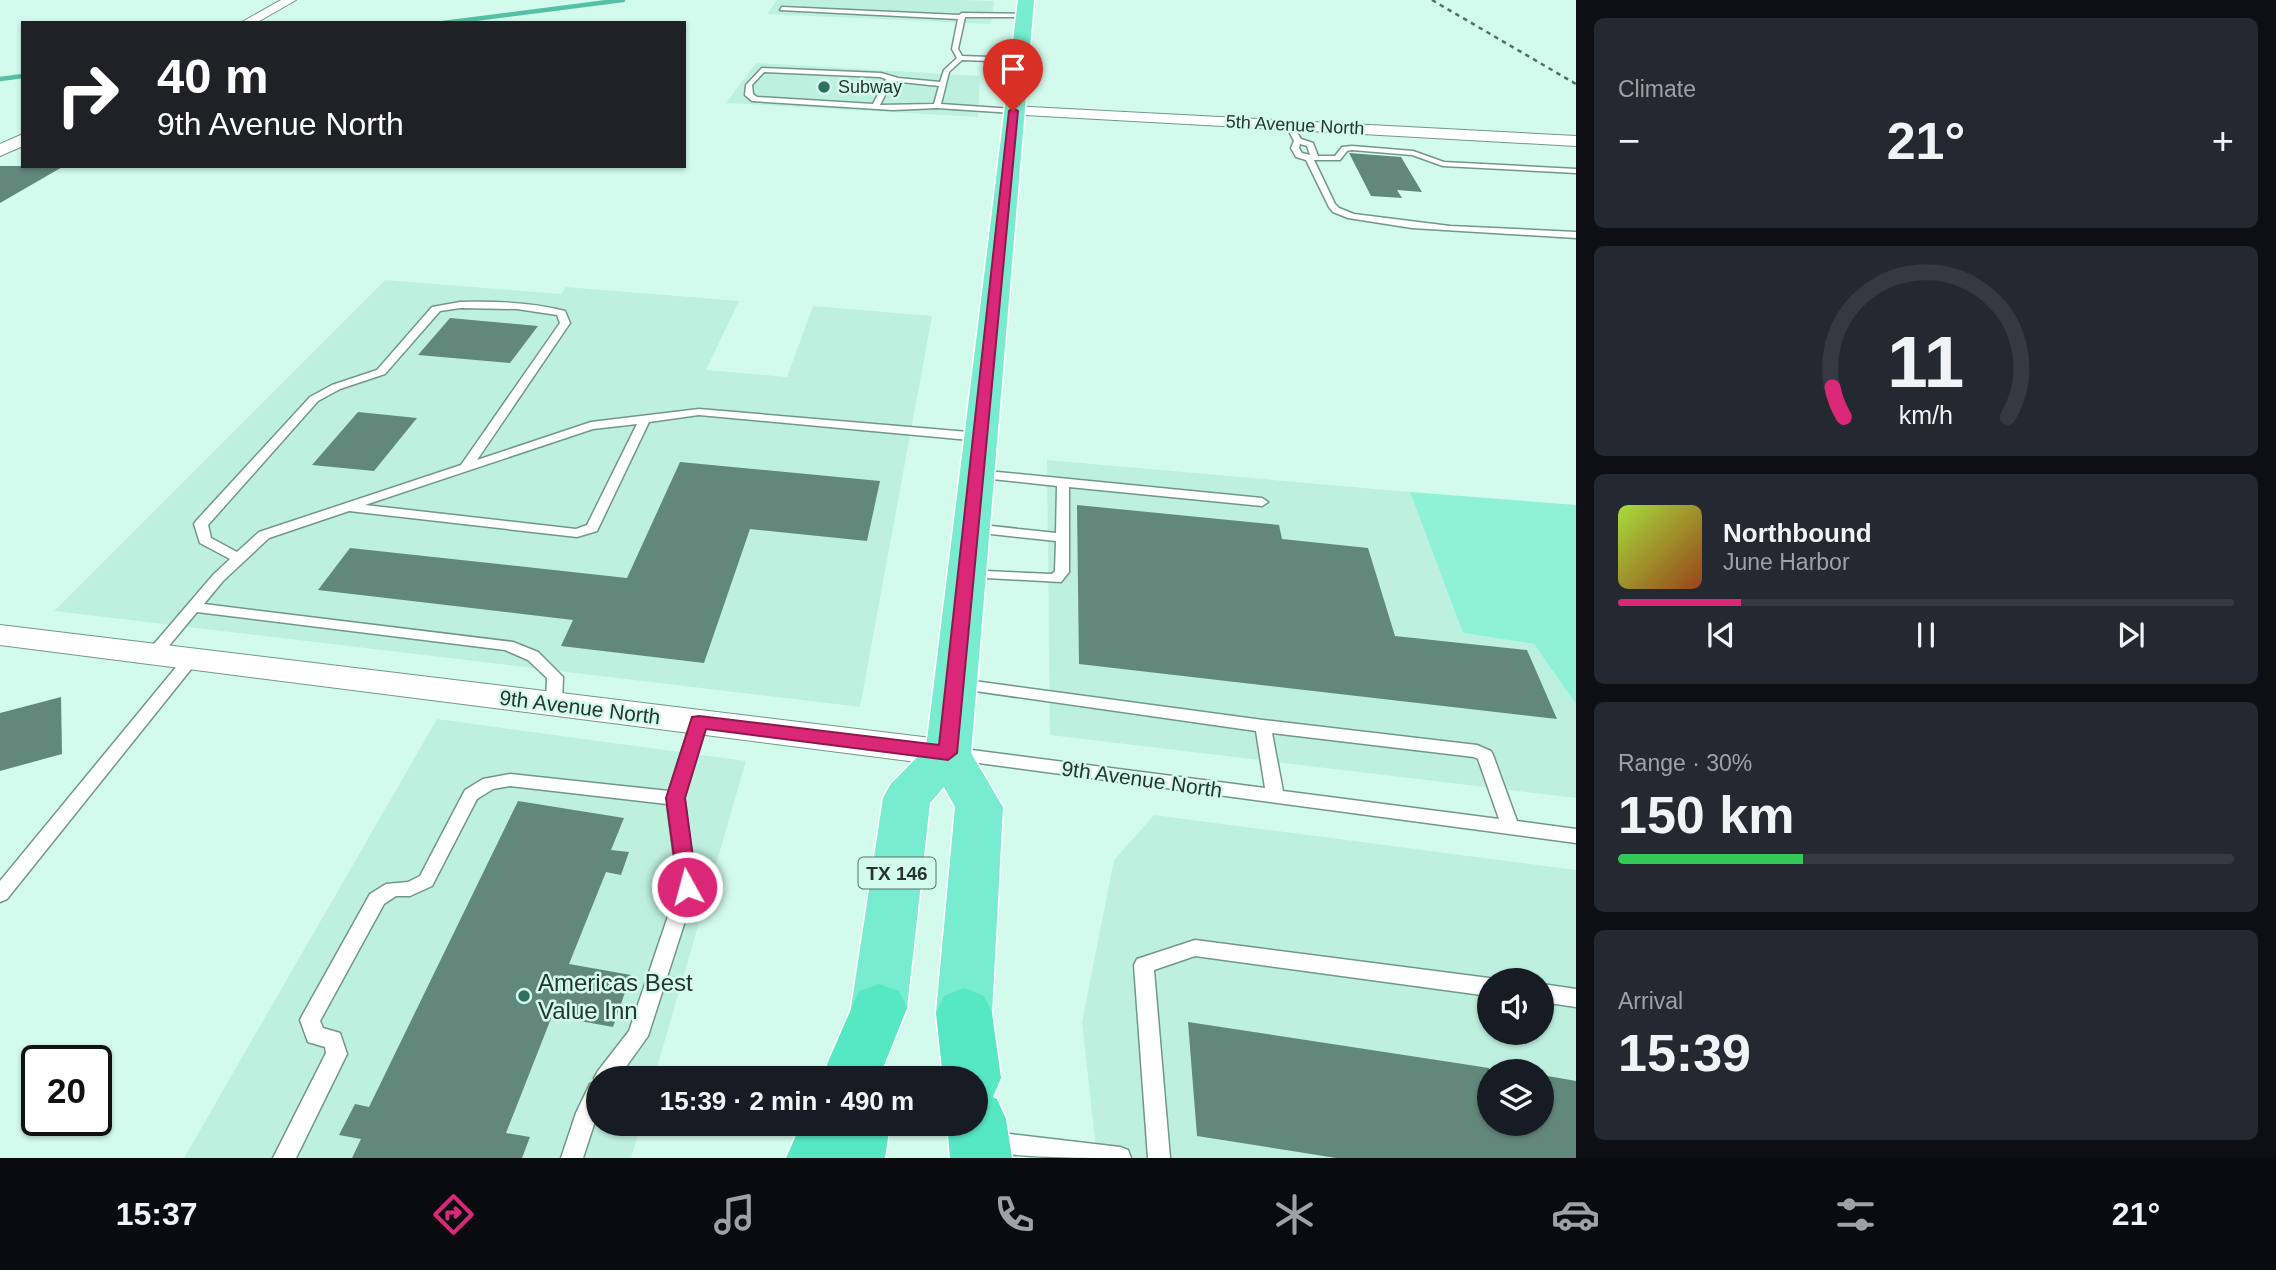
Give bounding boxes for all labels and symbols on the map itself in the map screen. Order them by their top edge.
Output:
pin [983,39,1043,111]
place label: Subway [838,77,902,97]
marker: Subway [816,79,832,95]
street label: 5th Avenue North [1225,111,1365,139]
street label: 9th Avenue North [498,686,662,728]
street label: 9th Avenue North [1060,756,1224,802]
position arrow [650,850,724,924]
road number: TX 146 [858,858,936,888]
place label: Americas Best Value Inn [538,969,693,1024]
marker: Americas Best Value Inn [516,988,532,1004]
speed limit sign: 20 [21,1045,112,1136]

